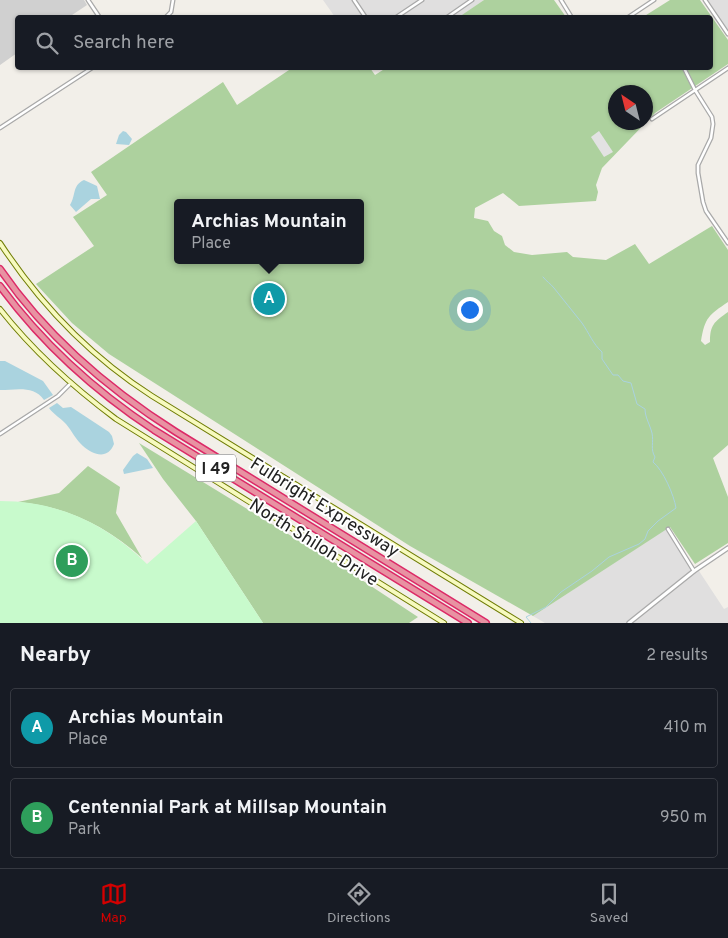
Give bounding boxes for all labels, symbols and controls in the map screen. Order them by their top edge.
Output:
search box [15,15,713,70]
icon: search [33,29,61,57]
text: Search here [73,31,175,55]
north arrow [608,85,653,130]
popup [174,199,364,264]
text: Archias Mountain [191,210,347,234]
text: Place [191,234,231,254]
pin: A [253,280,285,318]
your location [457,297,483,323]
street label: Fulbright Expressway [245,453,403,563]
road number: I 49 [196,454,236,482]
street label: North Shiloh Drive [244,494,382,592]
pin: B [56,542,88,580]
text: Nearby [20,642,91,669]
text: 2 results [646,646,708,666]
text: Archias Mountain [68,706,224,730]
text: A [31,718,43,738]
text: 410 m [664,718,707,738]
text: Place [68,730,108,750]
text: Centennial Park at Millsap Mountain [68,796,387,820]
text: B [31,808,43,828]
text: 950 m [660,808,707,828]
text: Park [68,820,101,840]
tab: Map [100,880,128,927]
tab: Directions [327,880,391,927]
tab: Saved [590,880,628,927]

